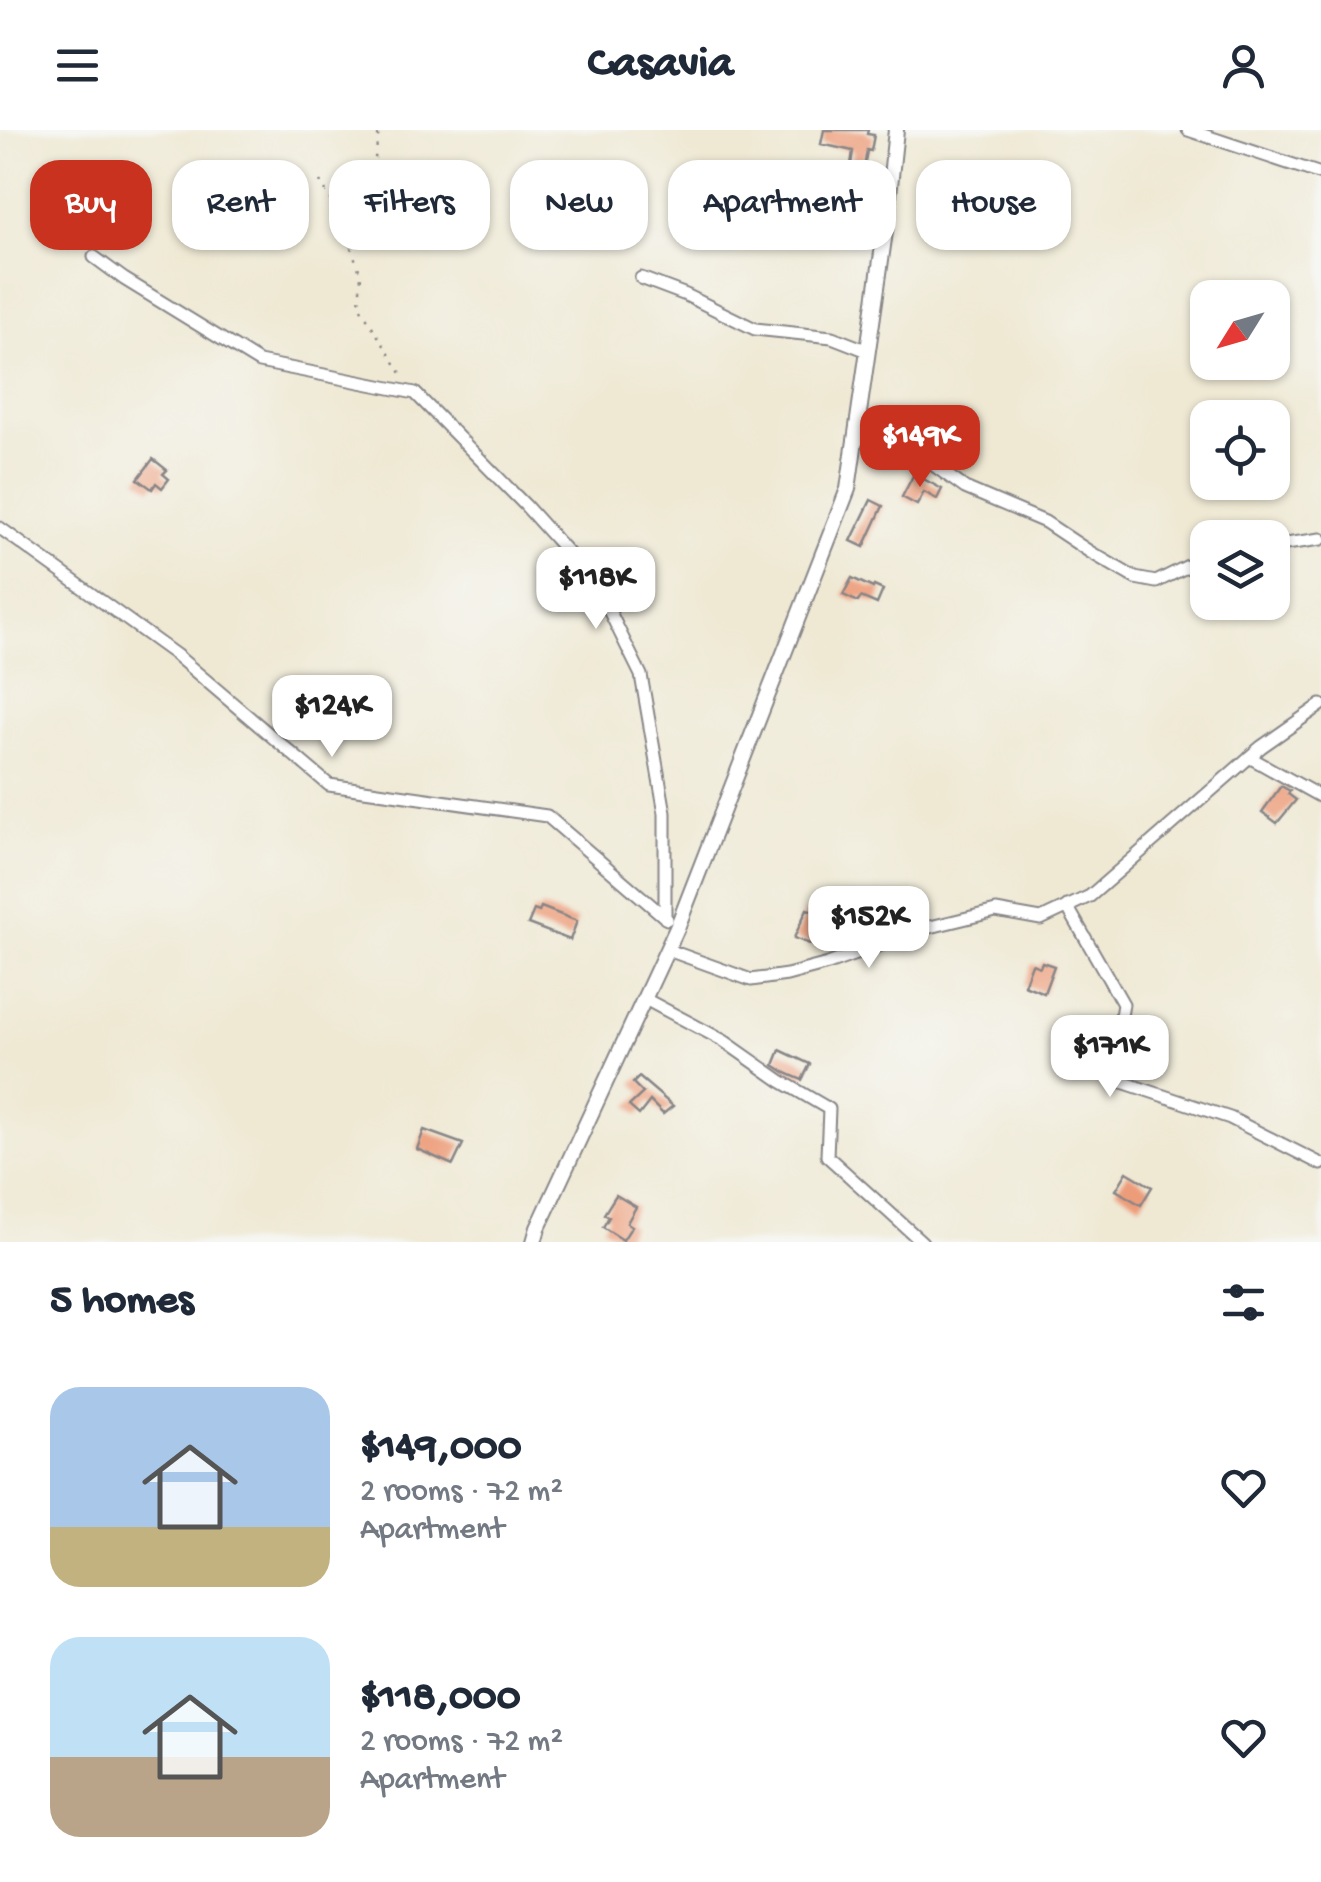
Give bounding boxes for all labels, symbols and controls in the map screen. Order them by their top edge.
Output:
icon: menu [50,38,105,93]
icon: person [1216,38,1271,93]
text: Casavia [588,39,733,92]
chip: Buy [30,160,152,250]
chip: Rent [172,160,309,250]
chip: Filters [329,160,490,250]
chip: New [510,160,648,250]
chip: Apartment [668,160,896,250]
chip: House [916,160,1071,250]
north arrow [1190,280,1290,380]
map controls [1190,280,1290,620]
button: locate [1190,400,1290,500]
pin: $149K [850,405,990,490]
text: $149K [882,418,958,456]
button: layers [1190,520,1290,620]
pin: $118K [526,547,666,632]
text: $118K [558,560,634,598]
pin: $124K [262,675,402,760]
text: $124K [294,688,370,726]
pin: $152K [799,886,939,971]
text: $152K [830,899,908,937]
pin: $171K [1040,1015,1180,1100]
text: $171K [1073,1028,1147,1066]
icon: filters [1216,1275,1271,1330]
text: 5 homes [50,1278,193,1327]
text: $149,000 [360,1425,521,1474]
icon: home [130,1427,250,1547]
icon: heart [1216,1460,1271,1515]
text: 2 rooms · 72 m² [360,1474,563,1512]
text: Apartment [360,1512,504,1550]
text: $118,000 [360,1675,521,1724]
icon: home [130,1677,250,1797]
icon: heart [1216,1710,1271,1765]
text: 2 rooms · 72 m² [360,1724,563,1762]
text: Apartment [360,1762,504,1800]

